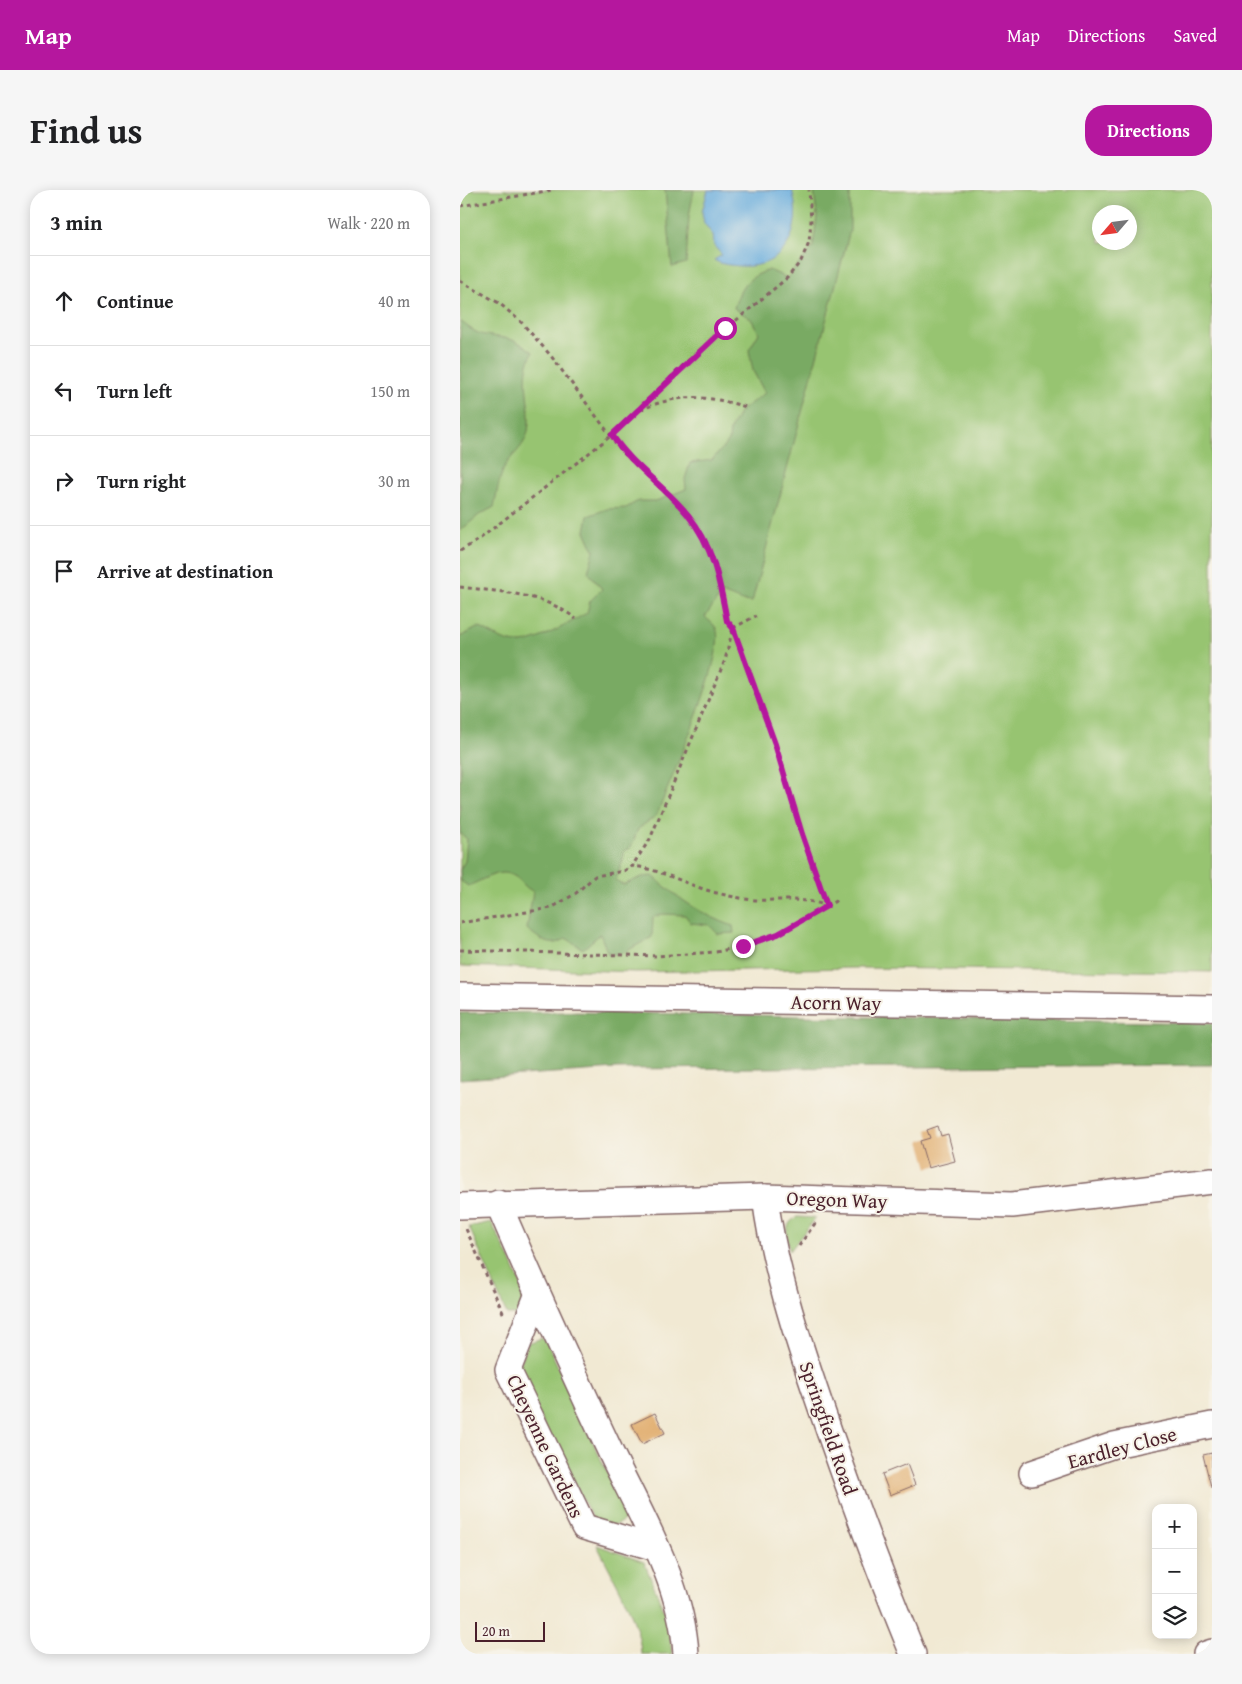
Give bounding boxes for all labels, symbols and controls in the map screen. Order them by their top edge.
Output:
text: Map [25,18,72,53]
text: Map [1007,22,1040,49]
text: Directions [1068,22,1145,49]
text: Saved [1173,22,1217,49]
text: Find us [30,105,143,156]
button: Directions [1085,105,1212,156]
north arrow [1092,205,1137,250]
text: 3 min [50,207,102,238]
text: Walk · 220 m [327,211,410,235]
icon: ahead [50,287,78,315]
text: Continue [97,287,174,315]
text: 40 m [378,289,410,313]
route start [714,317,737,340]
icon: left [50,377,78,405]
text: Turn left [97,377,172,405]
text: 150 m [370,379,410,403]
icon: right [50,467,78,495]
text: Turn right [97,467,186,495]
text: 30 m [378,469,410,493]
icon: arrive [50,557,78,585]
text: Arrive at destination [97,557,273,585]
route end [732,935,755,958]
street label: Acorn Way [790,987,882,1017]
street label: Oregon Way [786,1183,888,1215]
street label: Springfield Road [793,1357,866,1499]
street label: Cheyenne Gardens [500,1370,592,1523]
street label: Eardley Close [1064,1419,1180,1475]
map controls [1152,1504,1197,1639]
button: + [1152,1504,1197,1549]
button: − [1152,1549,1197,1594]
button: layers [1152,1594,1197,1639]
scale bar [475,1619,545,1642]
text: 20 m [482,1621,510,1641]

